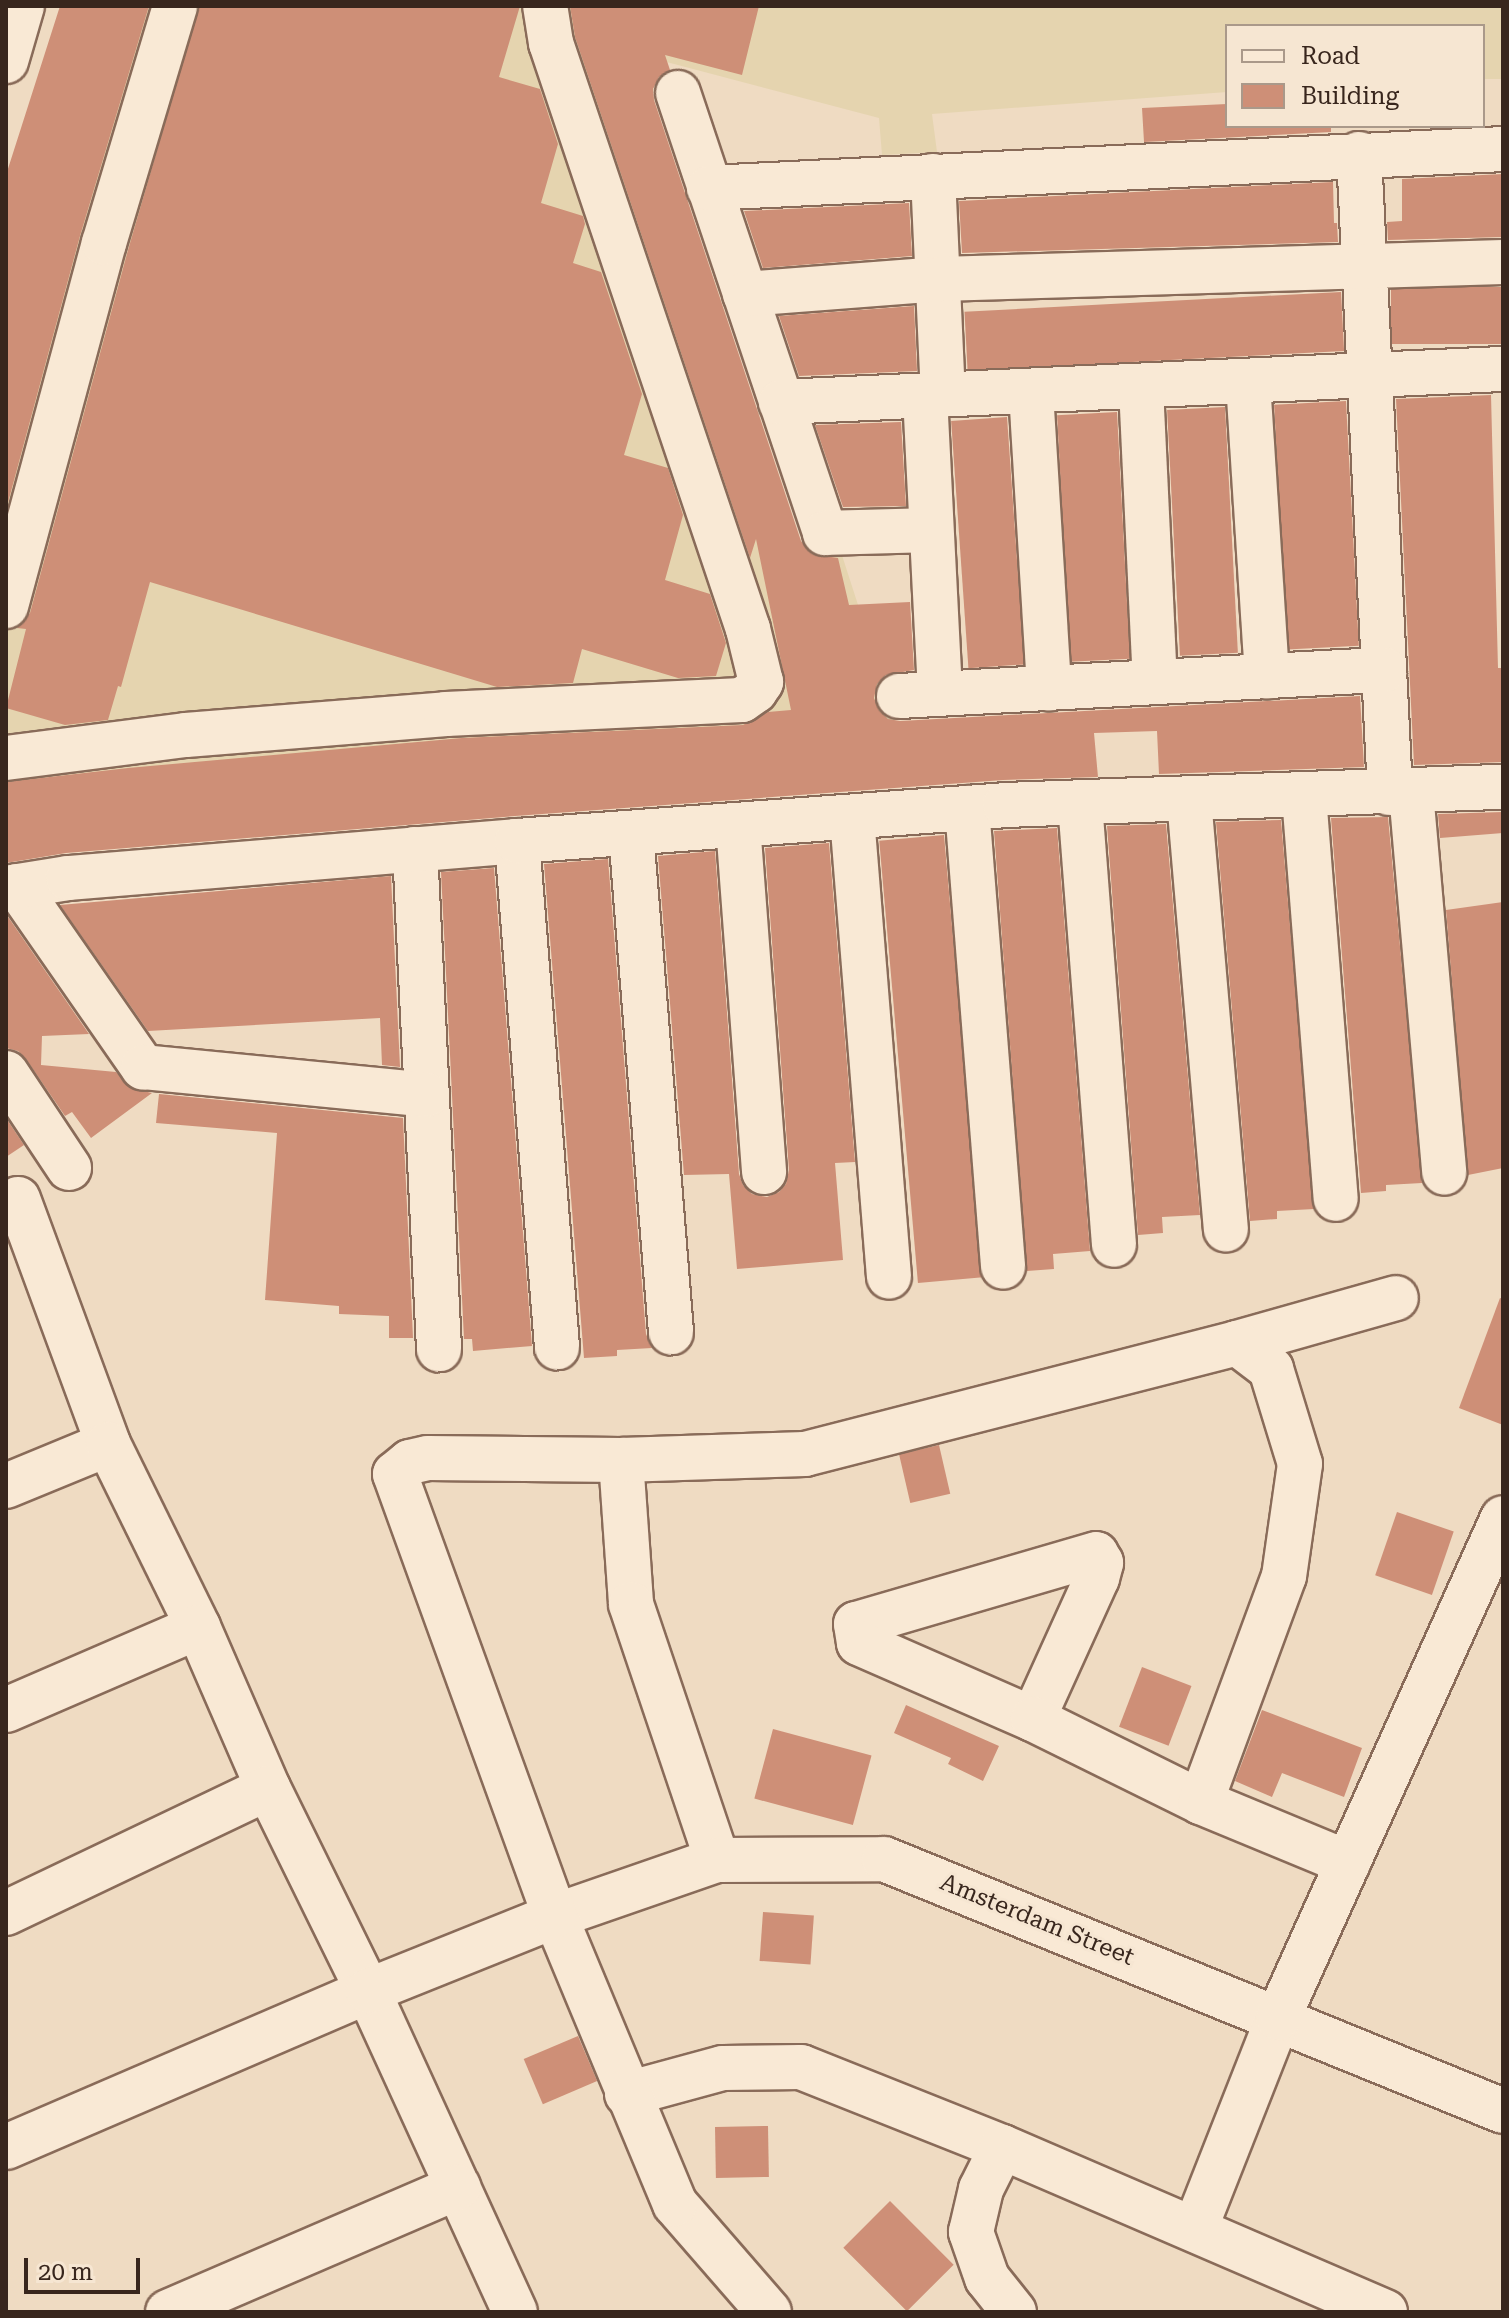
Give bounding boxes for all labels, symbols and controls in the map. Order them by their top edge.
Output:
legend [1225,24,1485,128]
text: Road [1301,42,1360,70]
text: Building [1301,82,1399,110]
street label: Amsterdam Street [936,1868,1138,1972]
scale bar [28,2242,144,2292]
text: 20 m [38,2258,93,2286]

